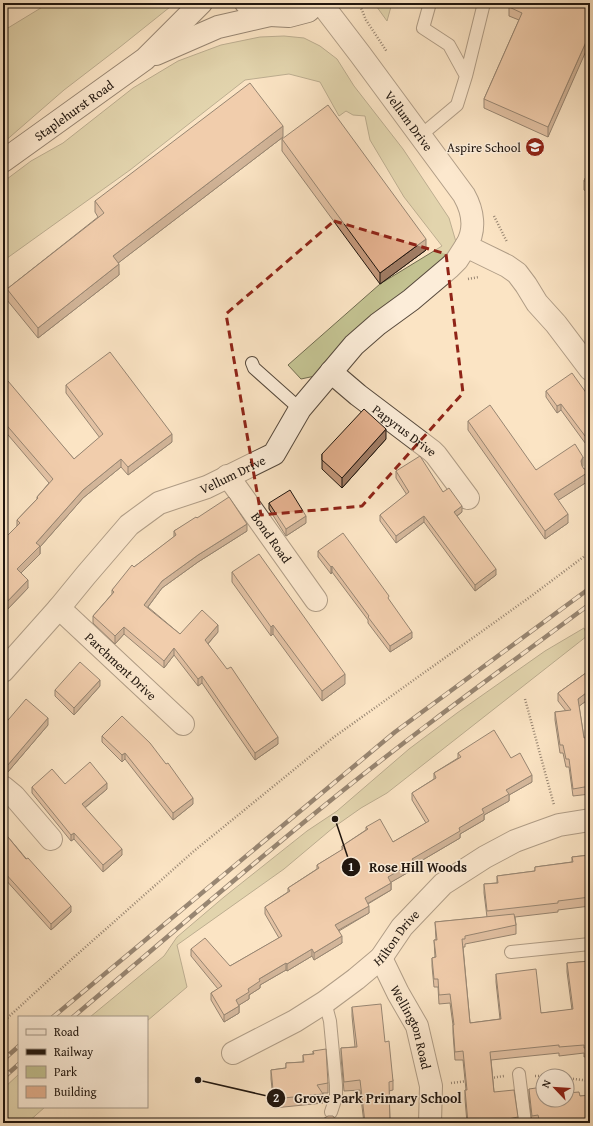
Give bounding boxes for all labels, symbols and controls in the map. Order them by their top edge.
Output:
street label: Staplehurst Road [30,75,117,145]
street label: Vellum Drive [380,86,438,155]
school or university icon: Aspire School [524,136,546,158]
place label: Aspire School [447,138,521,157]
street label: Papyrus Drive [369,400,441,460]
street label: Vellum Drive [197,450,268,498]
street label: Bond Road [247,508,296,567]
street label: Parchment Drive [81,628,161,704]
callout: Rose Hill Woods [341,854,476,880]
text: Rose Hill Woods [369,857,467,877]
text: 1 [348,858,354,875]
street label: Hilton Drive [369,905,424,970]
street label: Wellington Road [386,982,436,1071]
legend [18,1016,148,1108]
text: Road [54,1023,80,1040]
text: Railway [54,1043,93,1060]
text: Park [54,1063,78,1080]
north arrow [535,1068,575,1108]
text: N [537,1076,555,1090]
text: Building [54,1083,97,1100]
callout: Grove Park Primary School [266,1085,469,1111]
text: Grove Park Primary School [294,1088,462,1108]
text: 2 [273,1089,279,1106]

